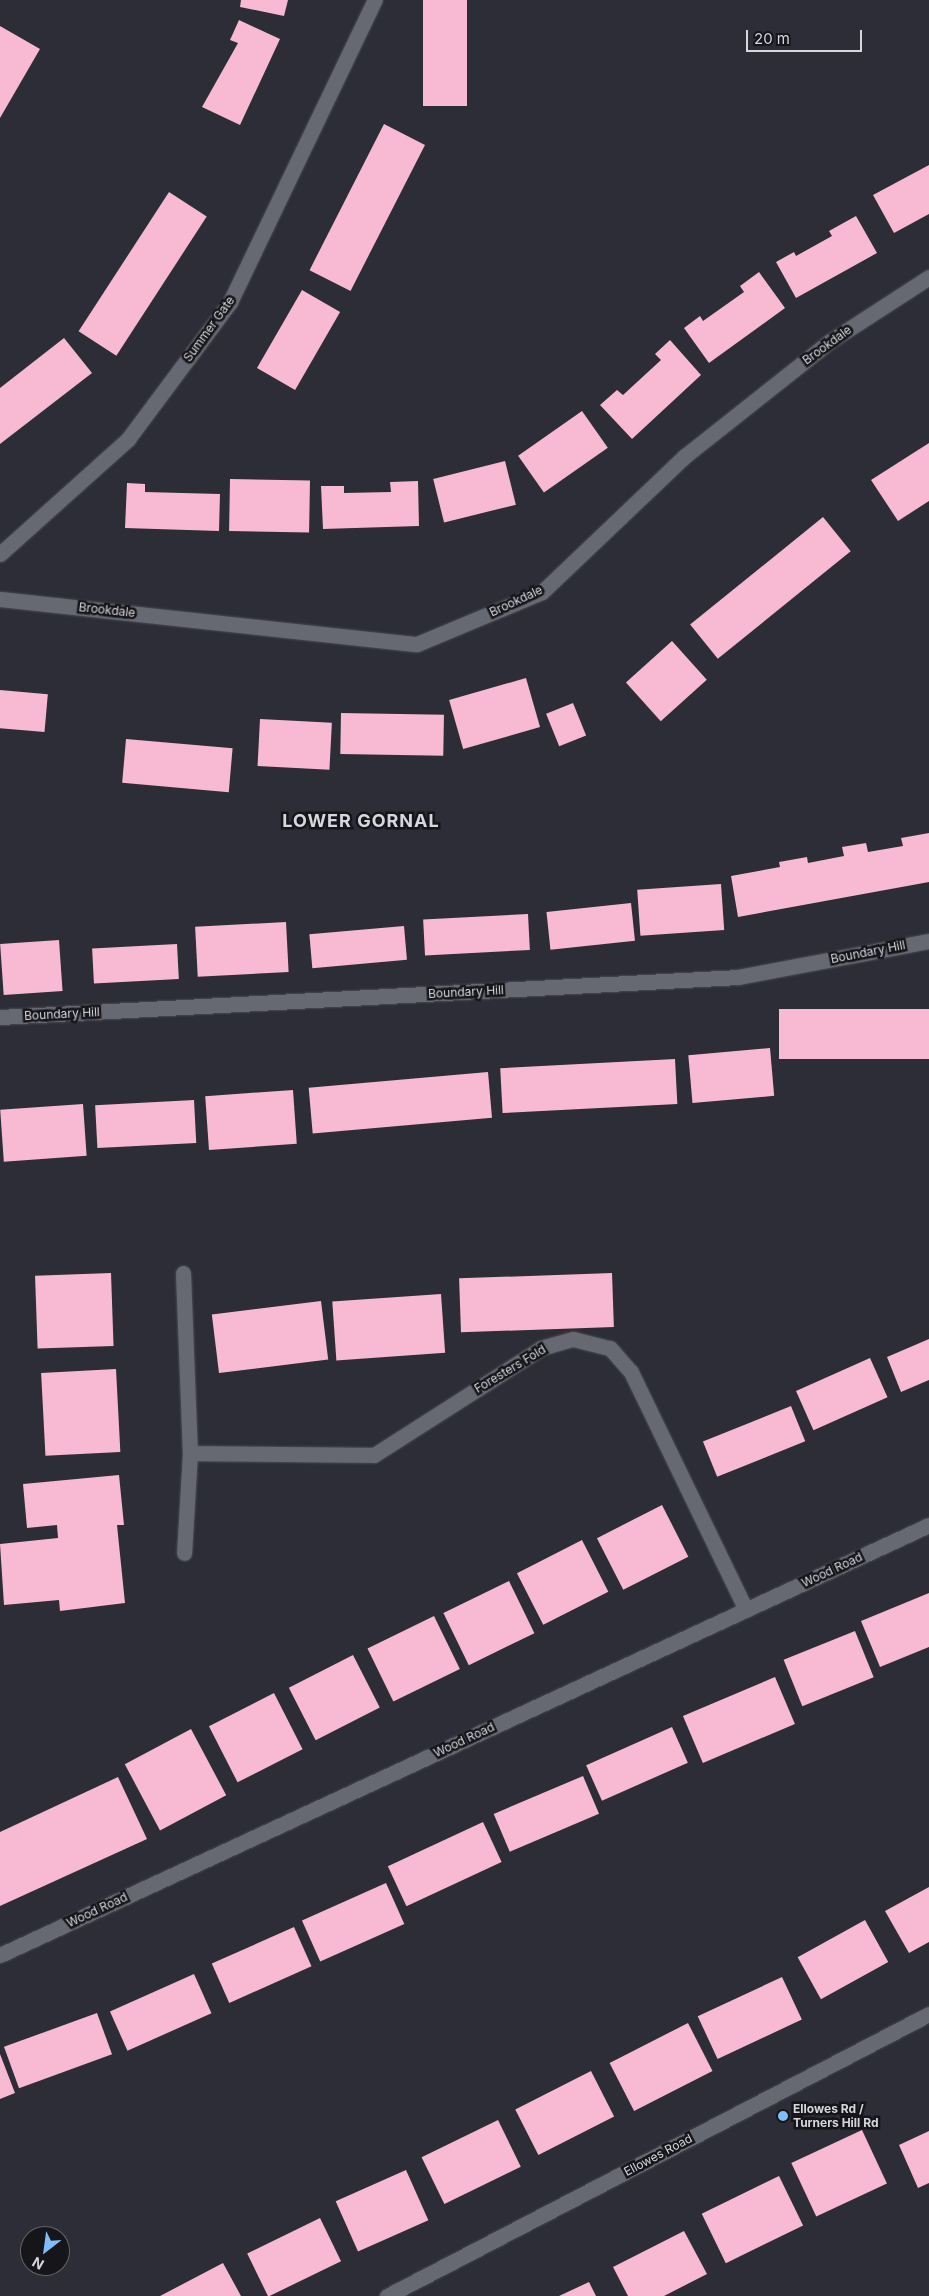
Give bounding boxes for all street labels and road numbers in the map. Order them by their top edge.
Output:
street label: Summer Gate [180,294,238,364]
street label: Brookdale [800,322,854,368]
street label: Brookdale [487,582,545,620]
street label: Brookdale [78,600,136,620]
street label: Boundary Hill [829,938,907,966]
street label: Boundary Hill [428,983,504,1001]
street label: Boundary Hill [24,1005,100,1023]
street label: Foresters Fold [472,1342,548,1396]
street label: Wood Road [799,1550,865,1590]
street label: Wood Road [431,1720,497,1760]
street label: Wood Road [64,1890,130,1930]
street label: Ellowes Road [621,2131,695,2179]

